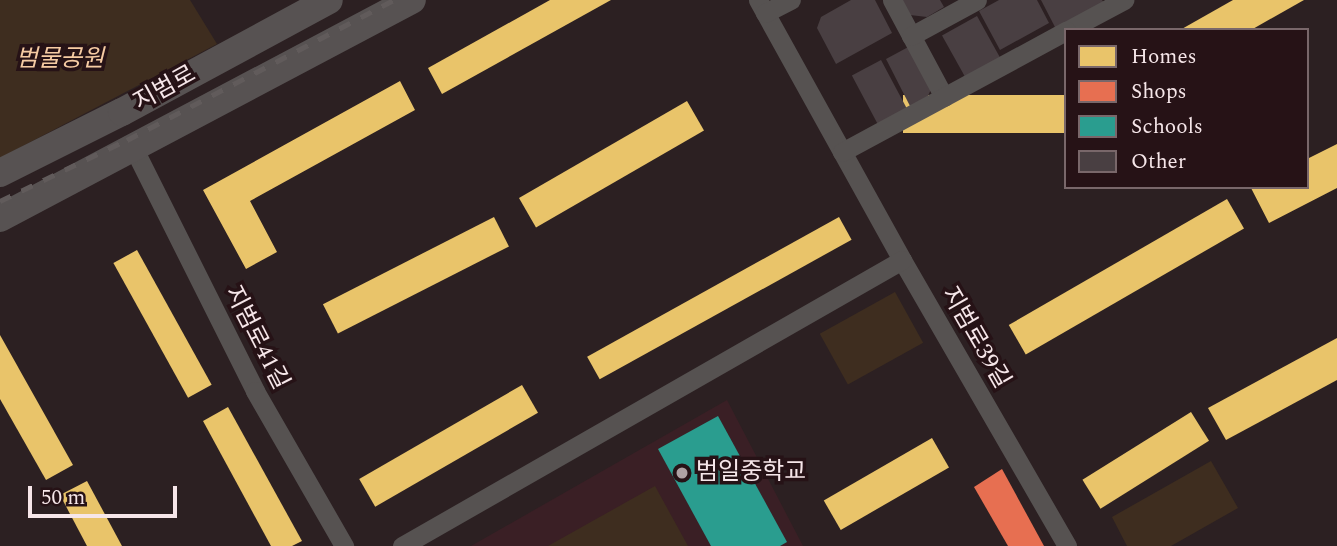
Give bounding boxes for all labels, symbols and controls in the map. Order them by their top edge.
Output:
legend [1064,28,1309,189]
text: Homes [1131,41,1197,73]
park label: 범물공원 [16,46,104,74]
street label: 지범로 [129,60,201,118]
text: Shops [1131,76,1187,108]
text: Schools [1131,111,1203,143]
text: Other [1131,146,1186,178]
street label: 지범로41길 [218,281,294,395]
street label: 지범로39길 [934,282,1016,394]
place label: 범일중학교 [696,459,806,487]
marker: 범일중학교 [674,465,690,481]
scale bar [32,472,180,516]
text: 50 m [41,482,85,514]

